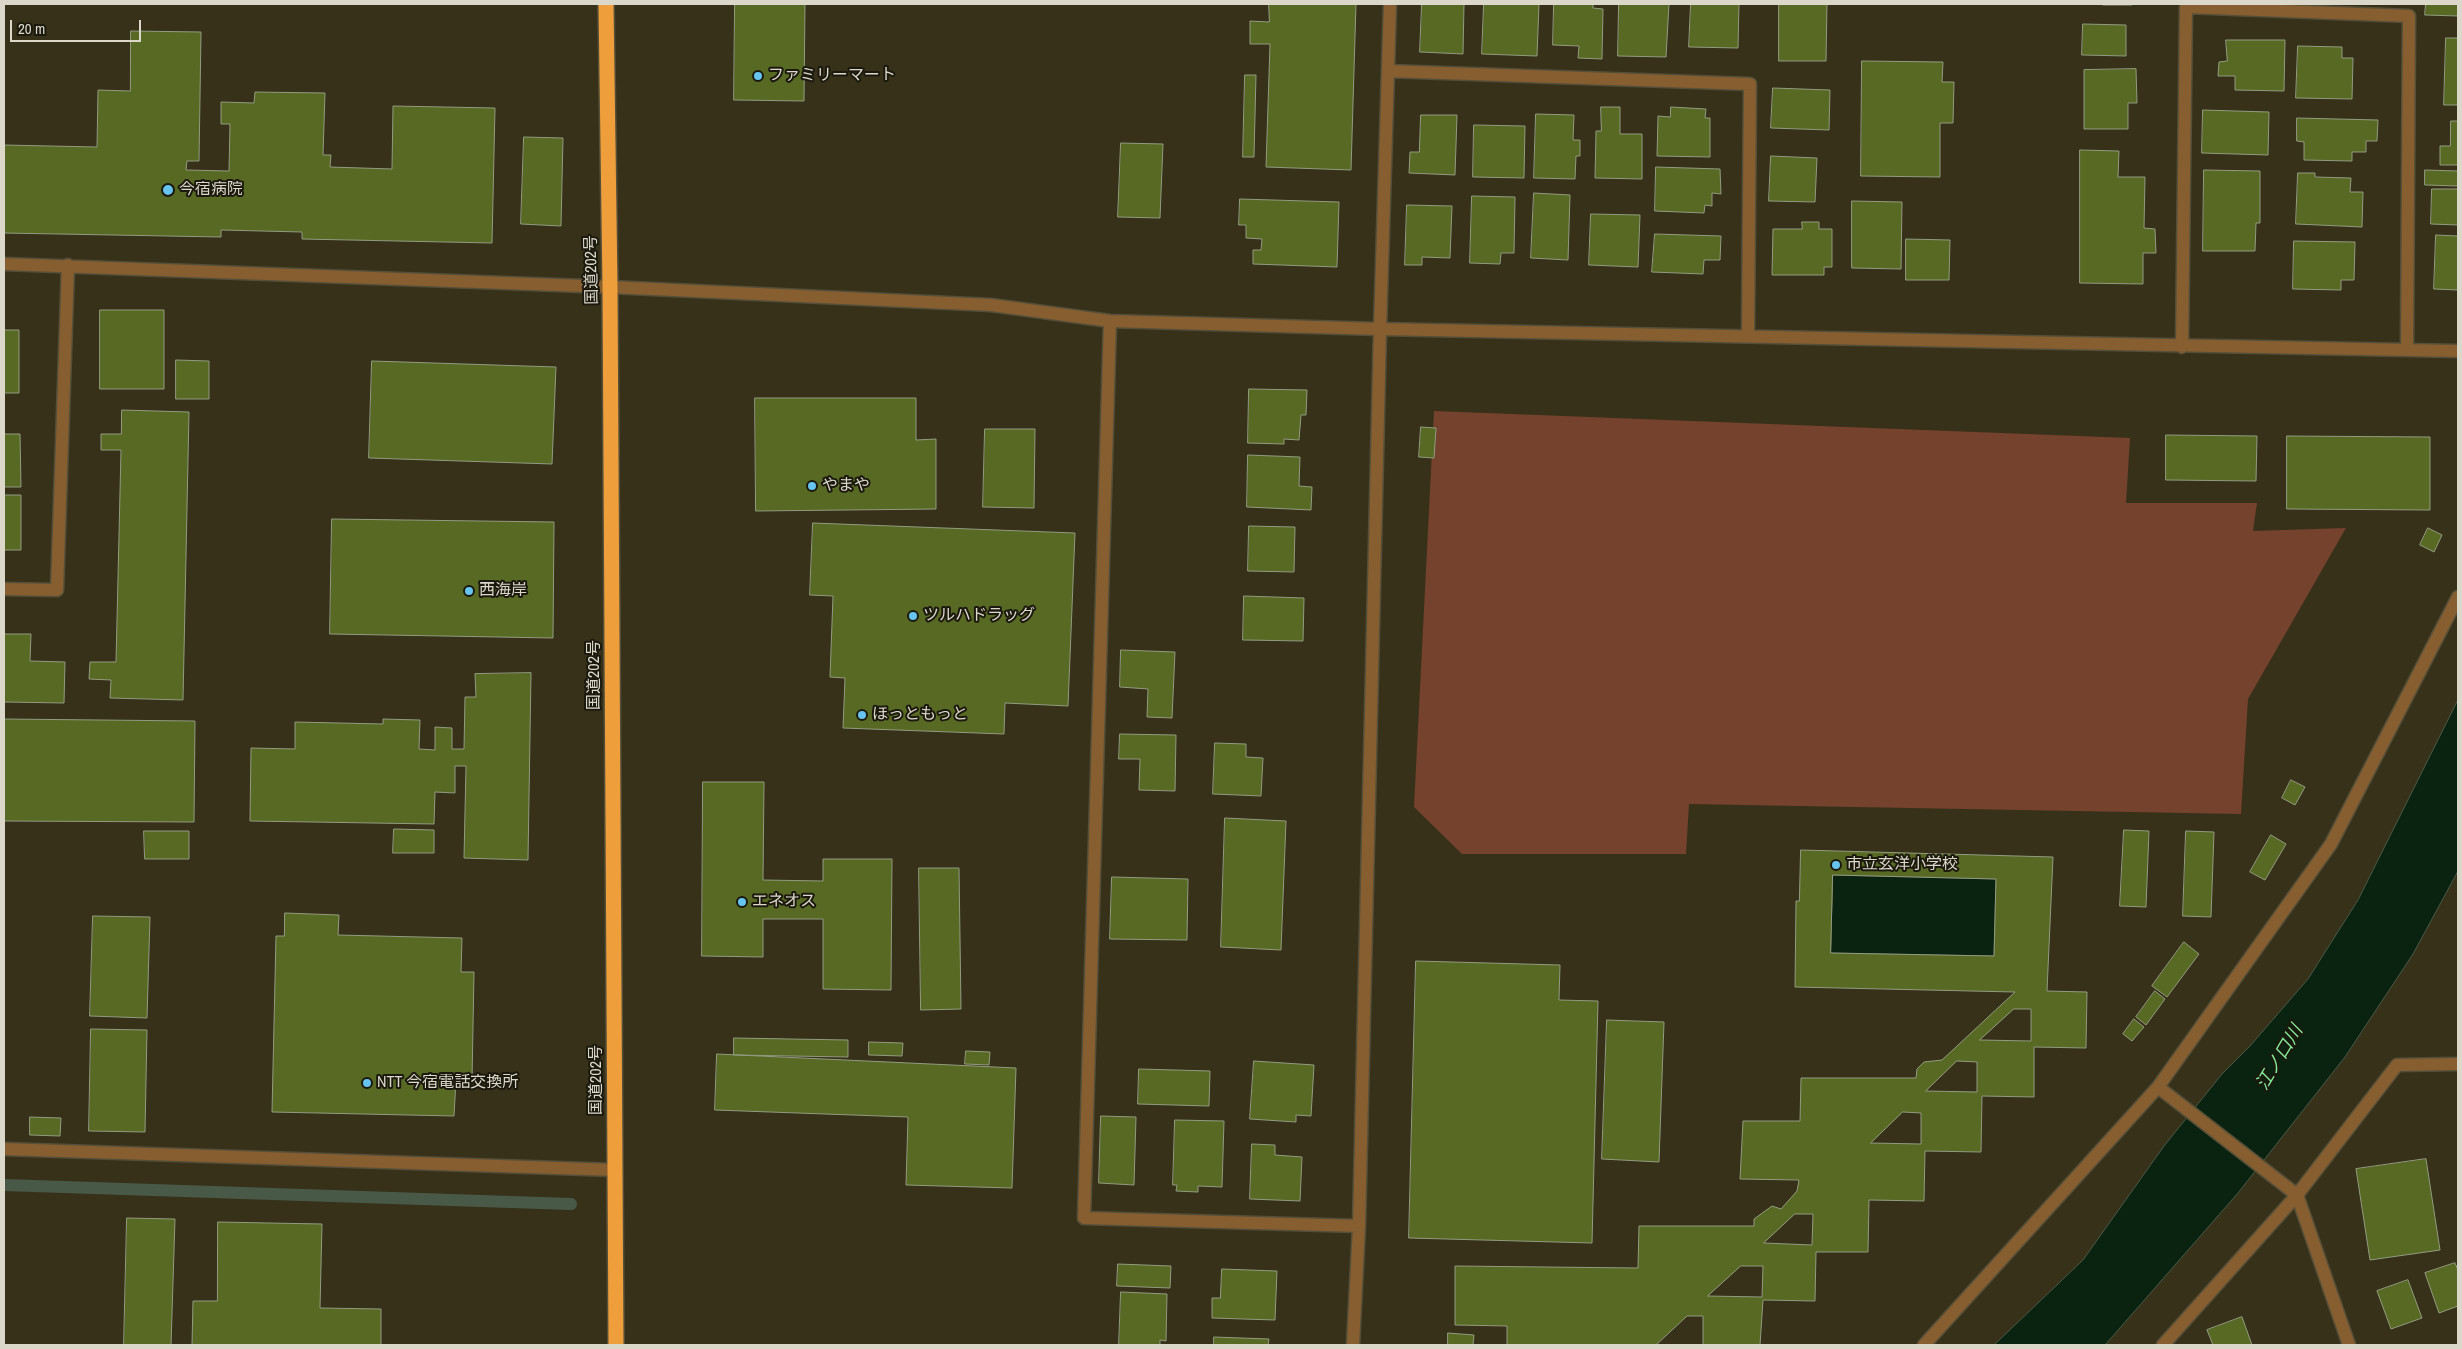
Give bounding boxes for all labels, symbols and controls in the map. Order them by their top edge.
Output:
scale bar [12,10,144,42]
text: 20 m [18,18,45,39]
place label: ファミリーマート [768,66,896,86]
marker: ファミリーマート [752,70,764,82]
place label: 今宿病院 [179,180,243,200]
marker: 今宿病院 [161,183,175,197]
street label: 国道202号 [582,235,602,305]
place label: やまや [822,476,870,496]
marker: やまや [806,480,818,492]
place label: 西海岸 [479,581,527,601]
marker: 西海岸 [463,585,475,597]
place label: ツルハドラッグ [923,606,1035,626]
marker: ツルハドラッグ [907,610,919,622]
street label: 国道202号 [585,640,605,710]
place label: ほっともっと [872,705,968,725]
marker: ほっともっと [856,709,868,721]
place label: 市立玄洋小学校 [1846,855,1958,875]
marker: 市立玄洋小学校 [1830,859,1842,871]
place label: エネオス [752,892,816,912]
marker: エネオス [736,896,748,908]
water label: 江ノ口川 [2252,1022,2308,1094]
street label: 国道202号 [587,1045,607,1115]
place label: NTT 今宿電話交換所 [377,1073,518,1093]
marker: NTT 今宿電話交換所 [361,1077,373,1089]

